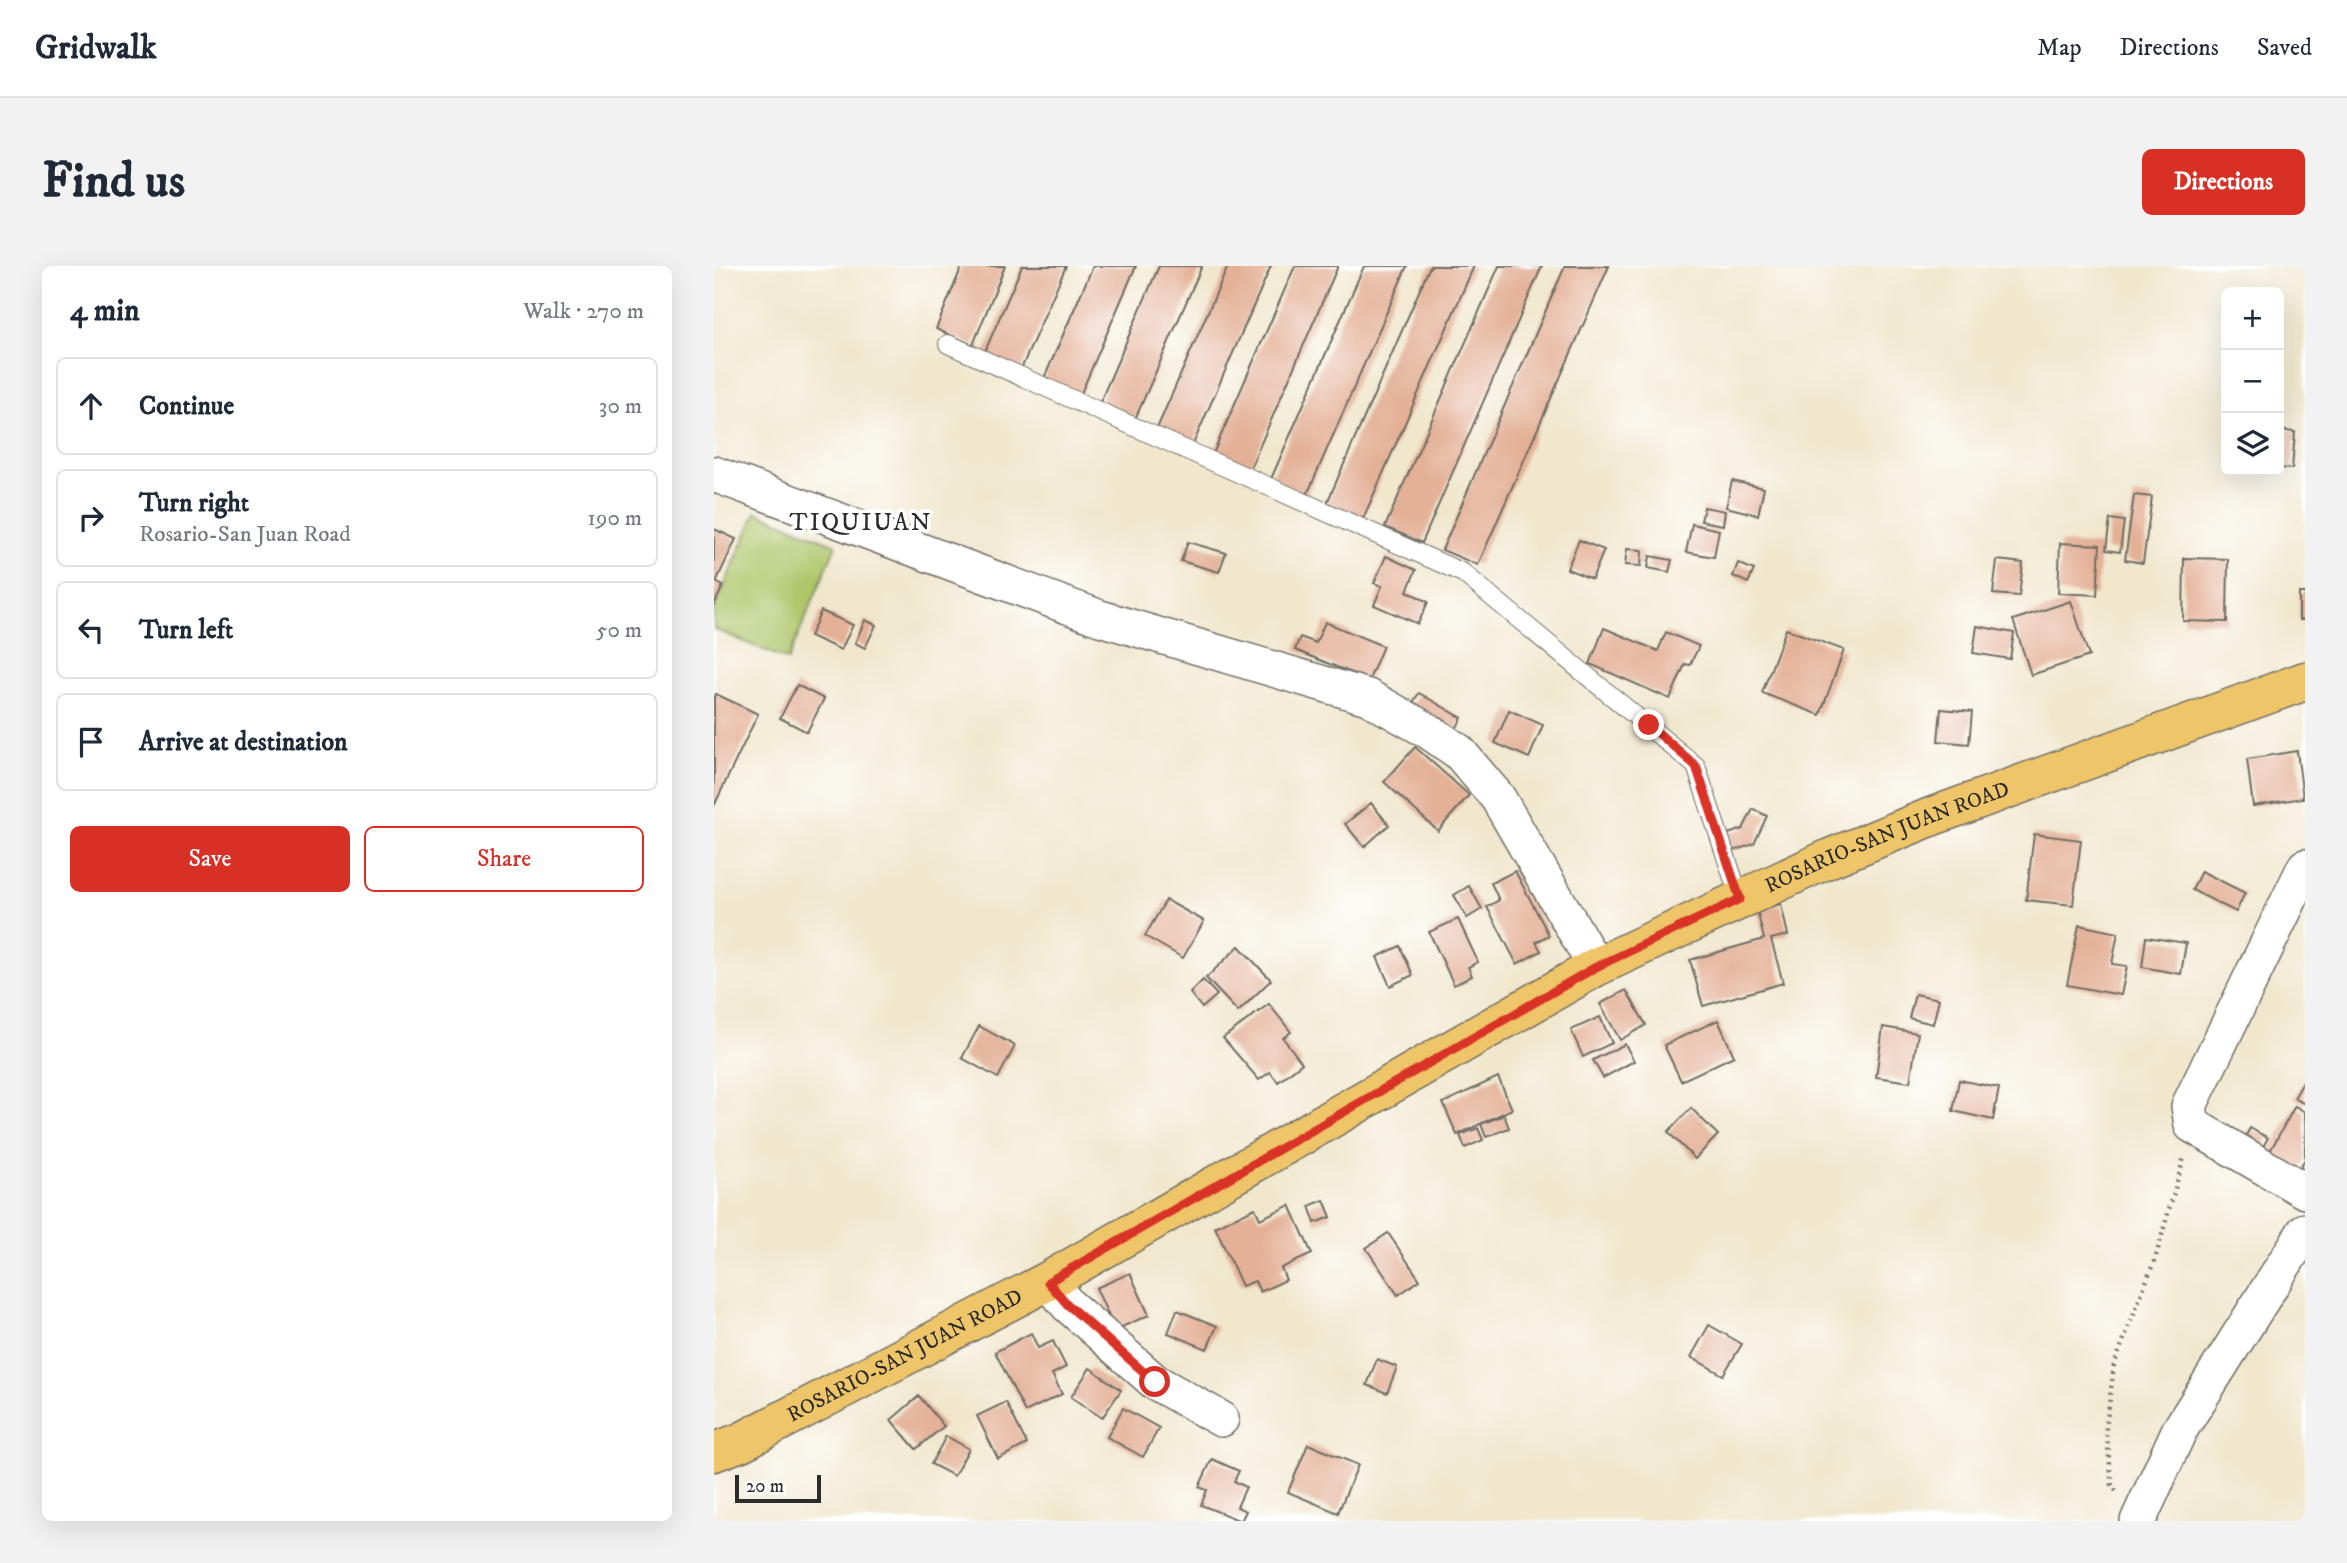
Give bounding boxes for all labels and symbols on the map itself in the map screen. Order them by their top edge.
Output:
district label: TIQUIUAN [790,508,932,538]
route end [1633,709,1664,740]
street label: ROSARIO-SAN JUAN ROAD [1761,776,2013,899]
street label: ROSARIO-SAN JUAN ROAD [783,1284,1027,1428]
route start [1139,1366,1170,1397]
scale bar [735,1472,821,1504]

